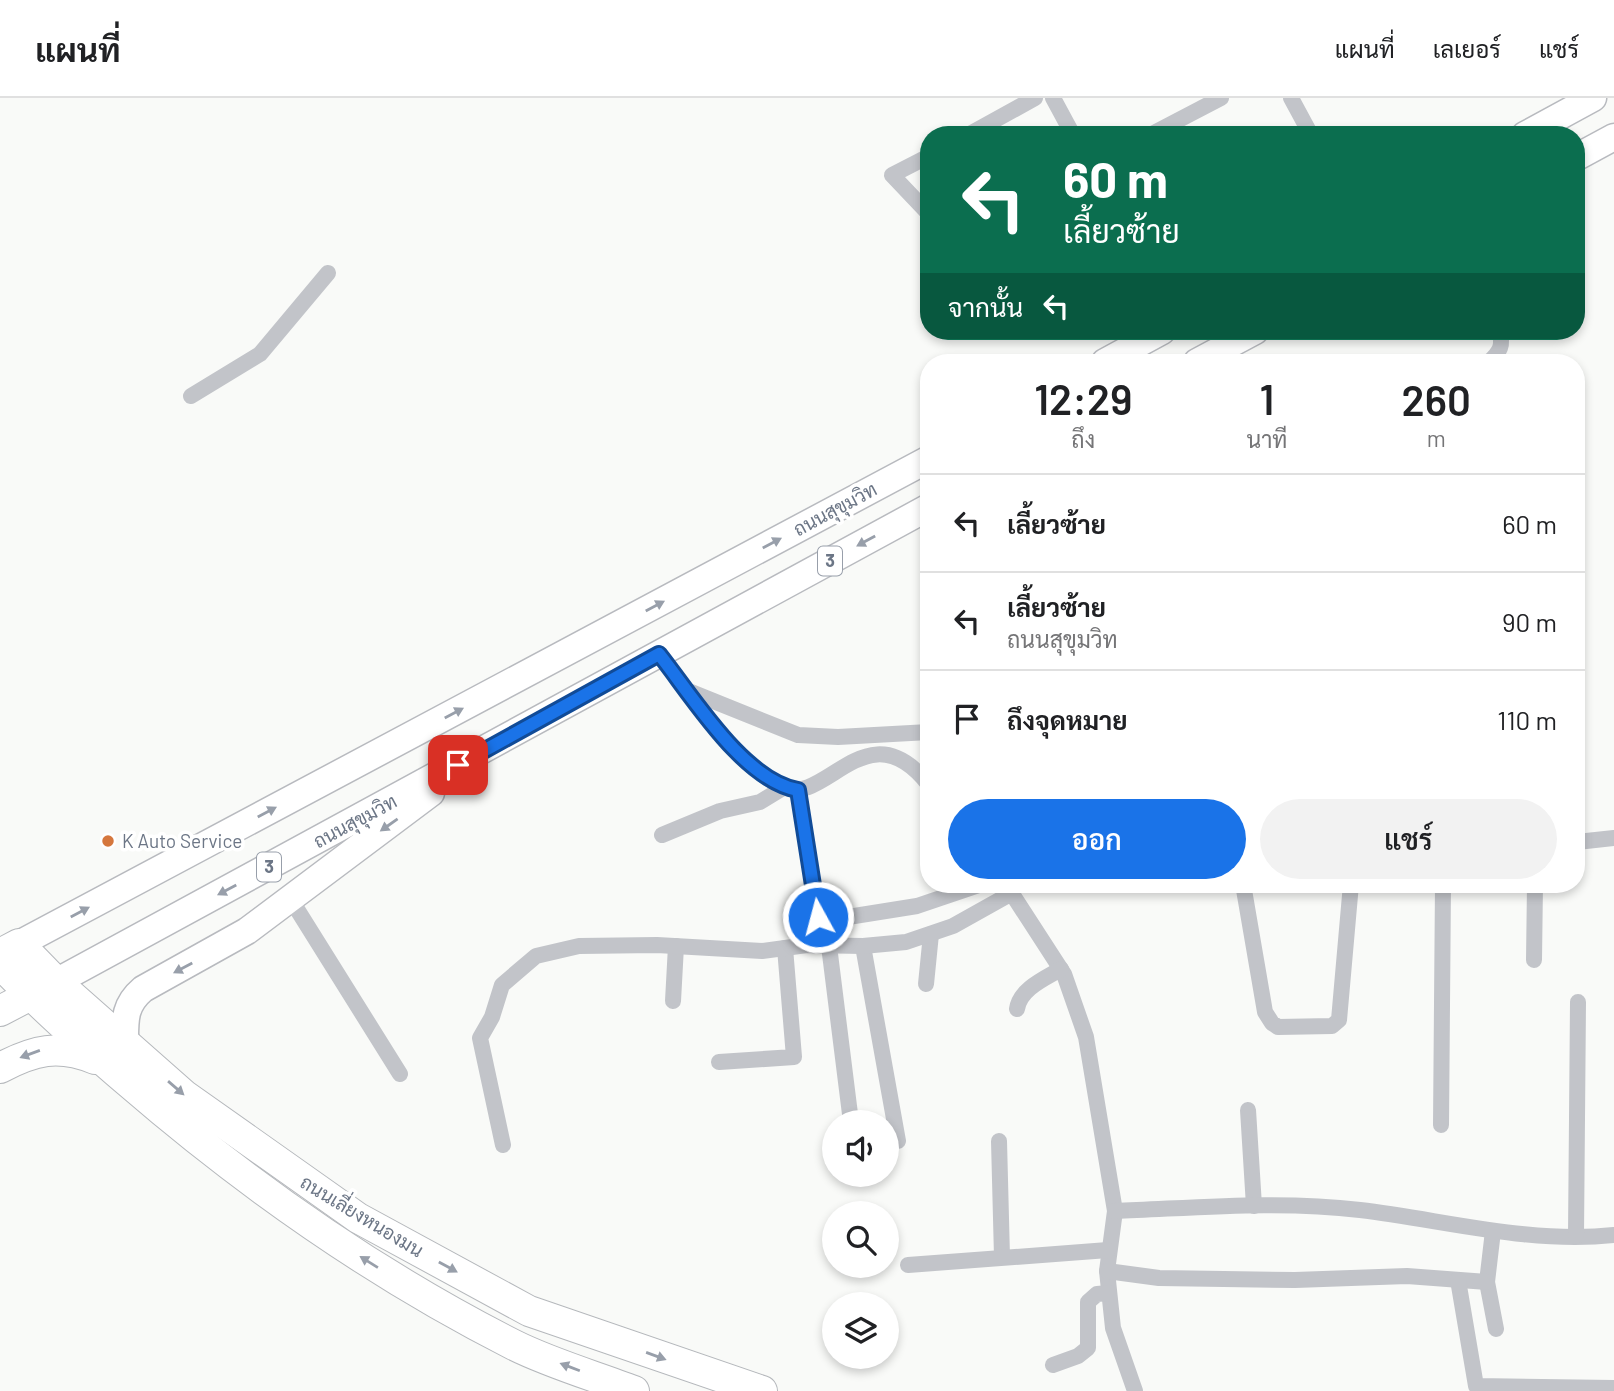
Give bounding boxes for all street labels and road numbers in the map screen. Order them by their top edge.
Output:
street label: ถนนสุขุมวิท [789,477,881,542]
road number: 3 [818,546,842,575]
street label: ถนนสุขุมวิท [309,789,401,854]
road number: 3 [257,852,281,882]
street label: ถนนเลี่ยงหนองมน [297,1166,430,1261]

